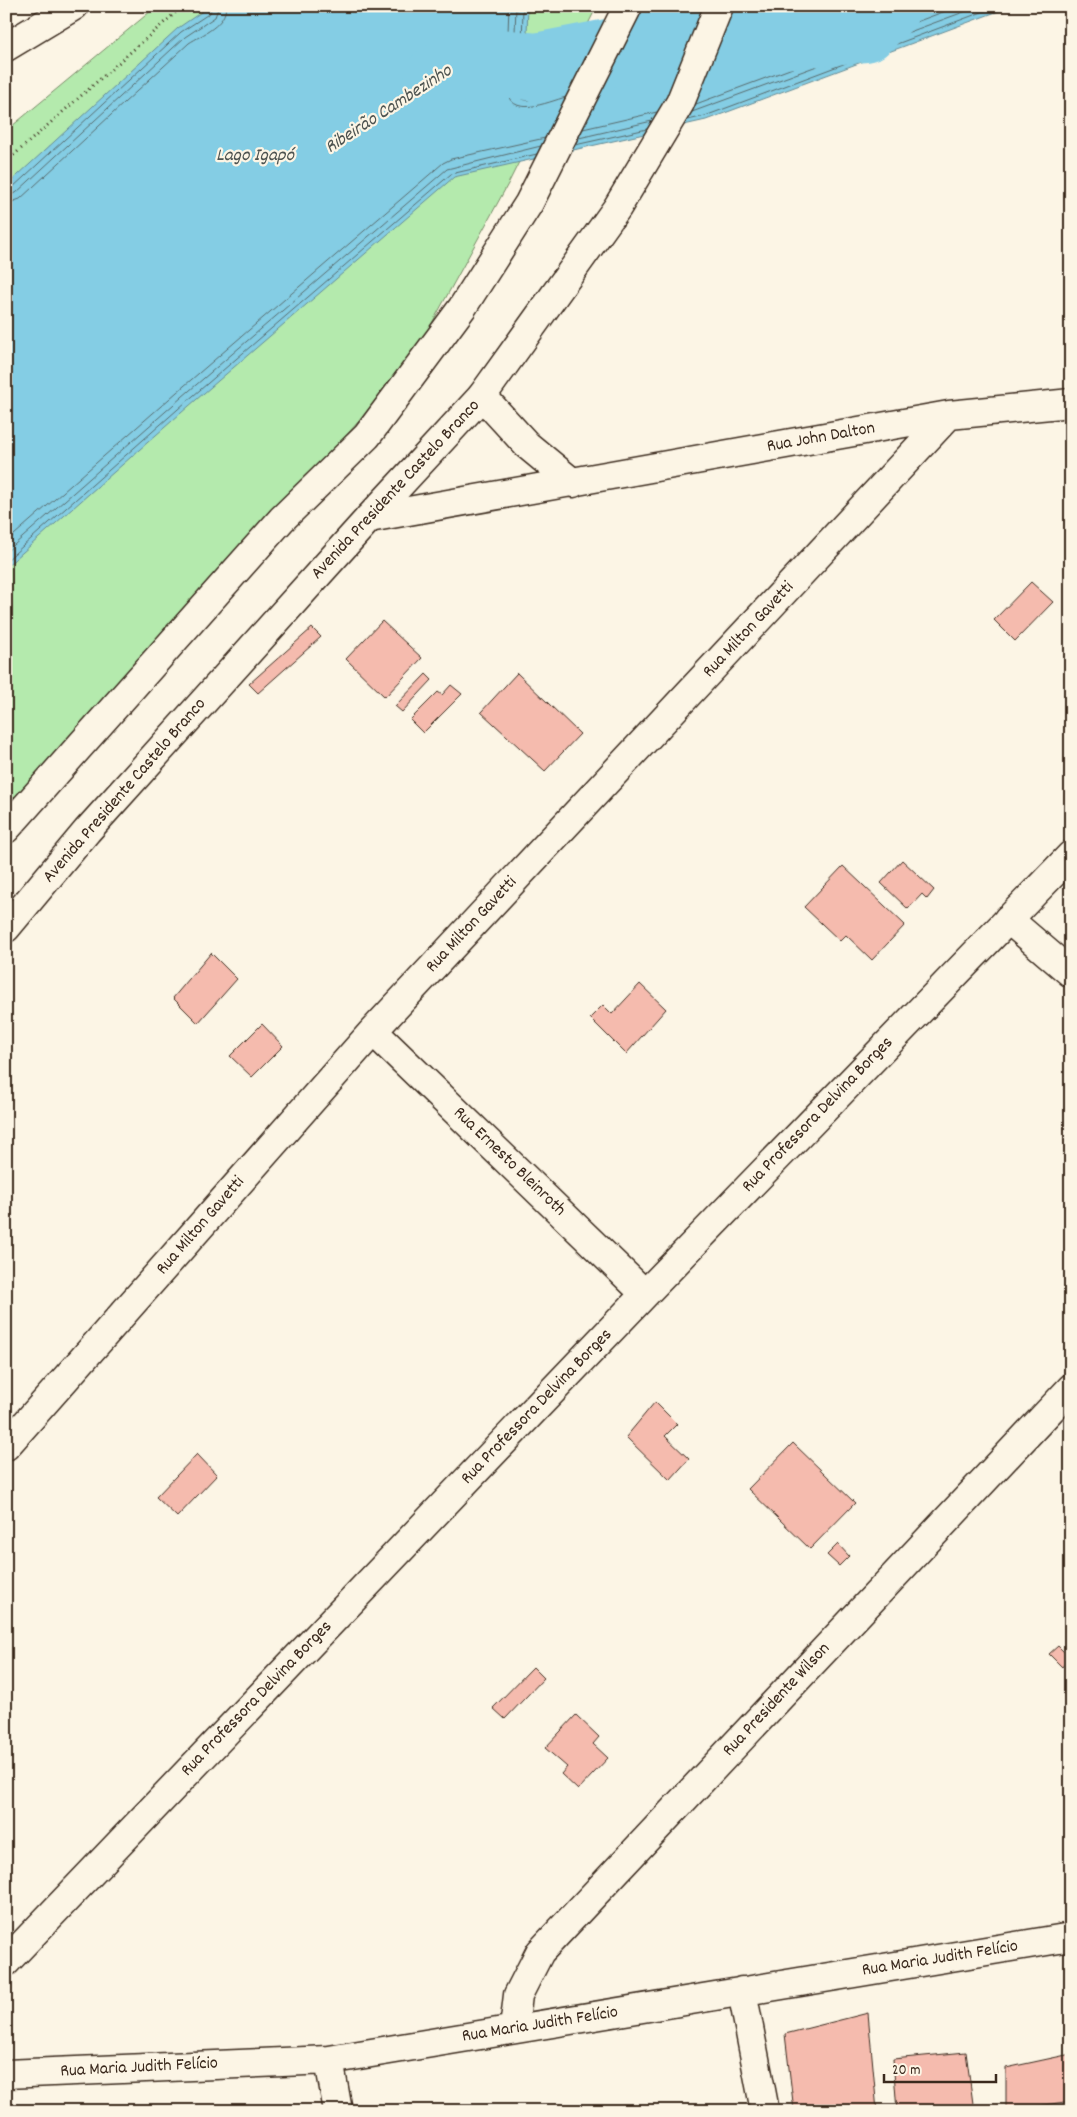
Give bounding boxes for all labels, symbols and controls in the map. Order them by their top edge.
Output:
water label: Ribeirão Cambezinho [320,58,459,161]
water label: Lago Igapó [216,143,297,170]
street label: Avenida Presidente Castelo Branco [306,394,486,586]
street label: Rua John Dalton [765,416,877,460]
street label: Rua Milton Gavetti [698,576,800,684]
street label: Avenida Presidente Castelo Branco [38,693,212,889]
street label: Rua Milton Gavetti [421,871,523,979]
street label: Rua Professora Delvina Borges [737,1031,899,1199]
street label: Rua Ernesto Bleinroth [447,1101,571,1223]
street label: Rua Milton Gavetti [151,1171,251,1281]
street label: Rua Professora Delvina Borges [456,1323,618,1491]
street label: Rua Professora Delvina Borges [176,1615,338,1783]
street label: Rua Presidente Wilson [717,1637,837,1763]
street label: Rua Maria Judith Felício [860,1934,1020,1984]
street label: Rua Maria Judith Felício [460,2000,620,2050]
street label: Rua Maria Judith Felício [60,2051,218,2085]
scale bar [884,2052,997,2084]
text: 20 m [892,2060,920,2082]

